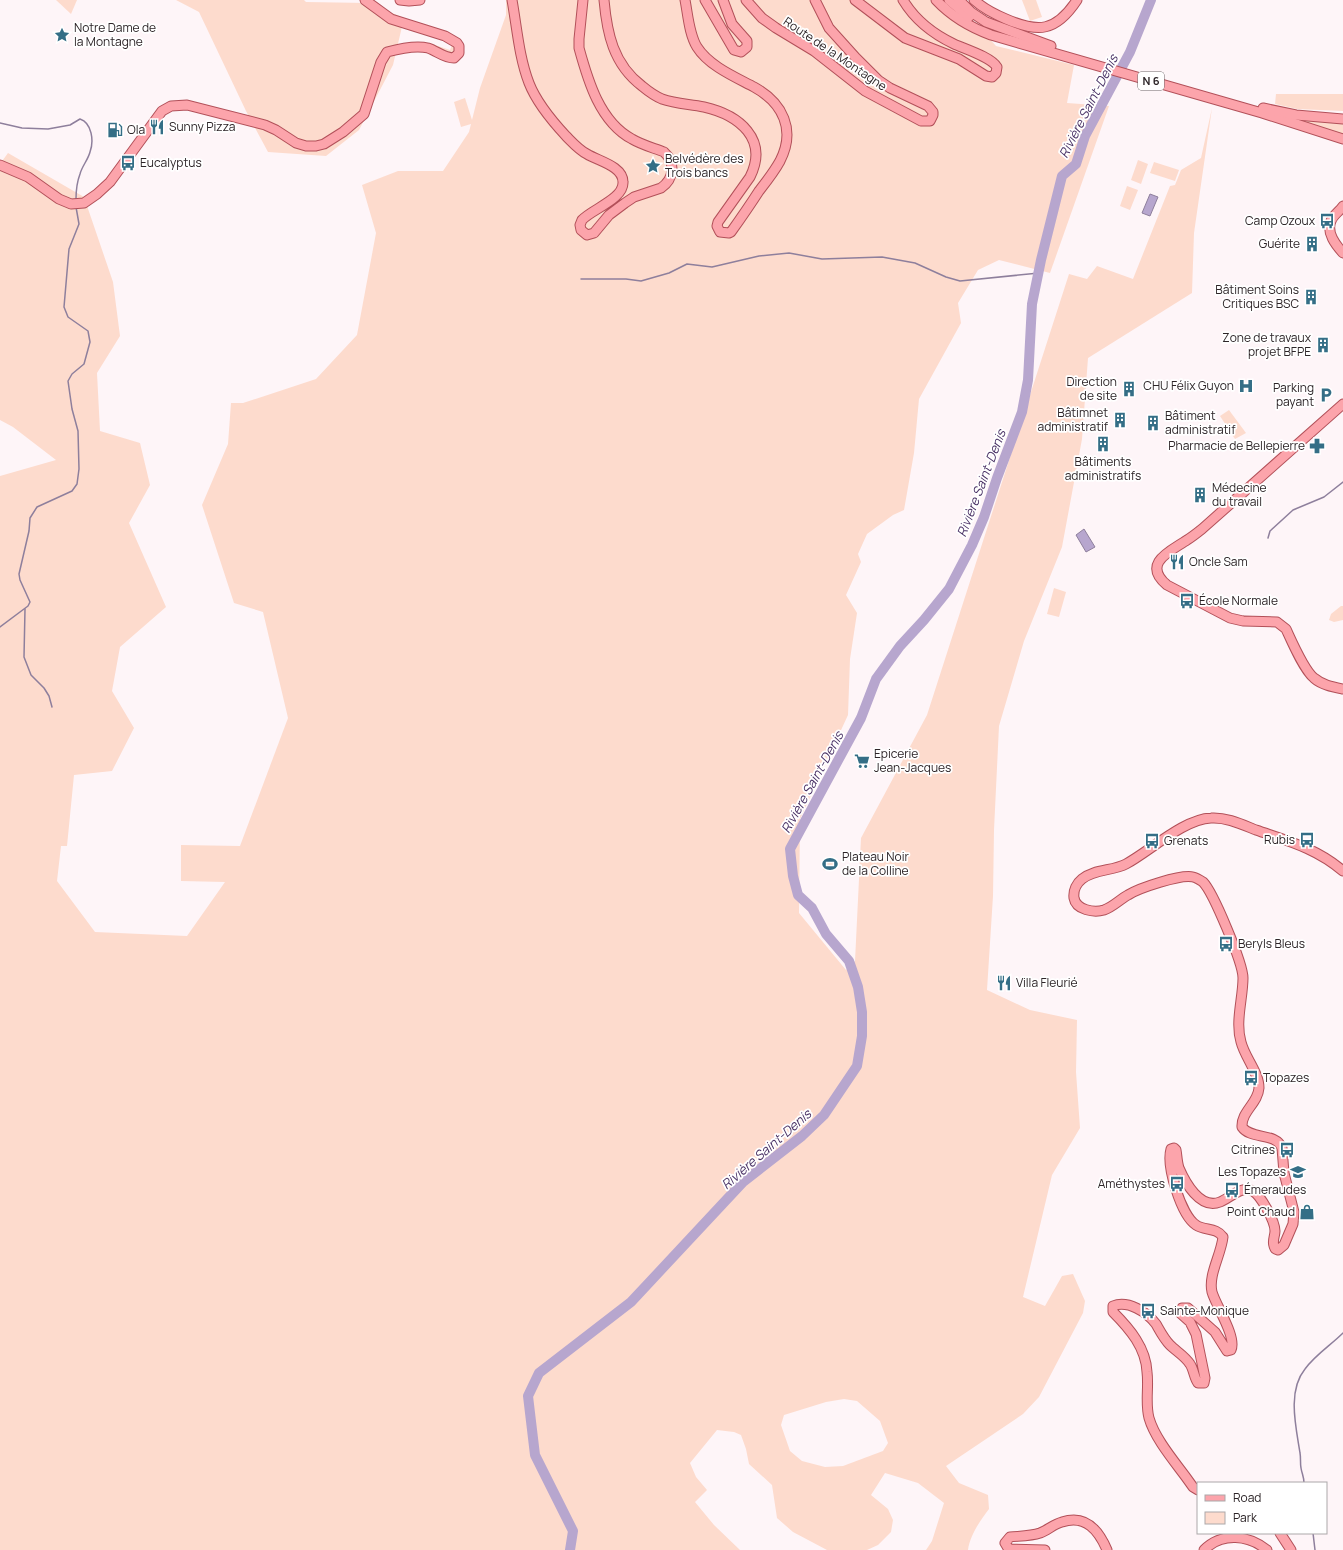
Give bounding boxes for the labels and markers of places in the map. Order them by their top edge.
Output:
place label: Notre Dame de la Montagne [74,19,156,50]
place icon: Notre Dame de la Montagne [53,26,71,44]
restaurant icon: Sunny Pizza [148,118,166,136]
place label: Sunny Pizza [169,118,235,135]
fuel station icon: Ola [106,121,124,139]
place label: Ola [127,121,145,138]
place label: Belvédère des Trois bancs [665,150,743,181]
bus stop icon: Eucalyptus [119,154,137,172]
place label: Eucalyptus [140,154,202,171]
place icon: Belvédère des Trois bancs [644,157,662,175]
place label: Camp Ozoux [1245,212,1316,229]
bus stop icon: Camp Ozoux [1318,212,1336,230]
place label: Guérite [1259,235,1300,252]
building icon: Guérite [1303,235,1321,253]
place label: Bâtiment Soins Critiques BSC [1215,281,1299,312]
building icon: Bâtiment Soins Critiques BSC [1302,288,1320,306]
place label: Zone de travaux projet BFPE [1222,329,1312,360]
building icon: Zone de travaux projet BFPE [1314,336,1332,354]
place label: Direction de site [1066,373,1117,404]
place label: CHU Félix Guyon [1143,377,1234,394]
hospital icon: CHU Félix Guyon [1237,377,1255,395]
place label: Parking payant [1273,379,1314,410]
building icon: Direction de site [1120,380,1138,398]
parking icon: Parking payant [1317,386,1335,404]
place label: Bâtimnet administratif [1038,404,1109,435]
place label: Bâtiment administratif [1165,407,1236,438]
building icon: Bâtimnet administratif [1111,411,1129,429]
building icon: Bâtiment administratif [1144,414,1162,432]
building icon: Bâtiments administratifs [1094,435,1112,453]
place label: Pharmacie de Bellepierre [1168,437,1305,454]
pharmacy icon: Pharmacie de Bellepierre [1308,437,1326,455]
place label: Bâtiments administratifs [1065,453,1141,484]
place label: Médecine du travail [1212,479,1267,510]
building icon: Médecine du travail [1191,486,1209,504]
restaurant icon: Oncle Sam [1168,553,1186,571]
place label: Oncle Sam [1189,553,1248,570]
bus stop icon: École Normale [1178,592,1196,610]
place label: École Normale [1199,592,1278,609]
place label: Epicerie Jean-Jacques [874,745,951,776]
supermarket icon: Epicerie Jean-Jacques [853,752,871,770]
place label: Rubis [1264,831,1295,848]
bus stop icon: Rubis [1298,831,1316,849]
bus stop icon: Grenats [1143,832,1161,850]
place label: Grenats [1164,832,1208,849]
place label: Plateau Noir de la Colline [842,848,909,879]
sports icon: Plateau Noir de la Colline [821,855,839,873]
bus stop icon: Beryls Bleus [1217,935,1235,953]
place label: Beryls Bleus [1238,935,1305,952]
restaurant icon: Villa Fleurié [995,974,1013,992]
place label: Villa Fleurié [1016,974,1078,991]
bus stop icon: Topazes [1242,1069,1260,1087]
place label: Topazes [1263,1069,1309,1086]
place label: Citrines [1231,1141,1275,1158]
bus stop icon: Citrines [1278,1141,1296,1159]
place label: Les Topazes [1218,1163,1286,1180]
school or university icon: Les Topazes [1289,1163,1307,1181]
place label: Améthystes [1098,1175,1165,1192]
bus stop icon: Améthystes [1168,1175,1186,1193]
bus stop icon: Émeraudes [1223,1181,1241,1199]
place label: Émeraudes [1244,1181,1306,1198]
place label: Point Chaud [1227,1203,1295,1220]
shop icon: Point Chaud [1298,1203,1316,1221]
bus stop icon: Sainte-Monique [1139,1302,1157,1320]
place label: Sainte-Monique [1160,1302,1249,1319]

